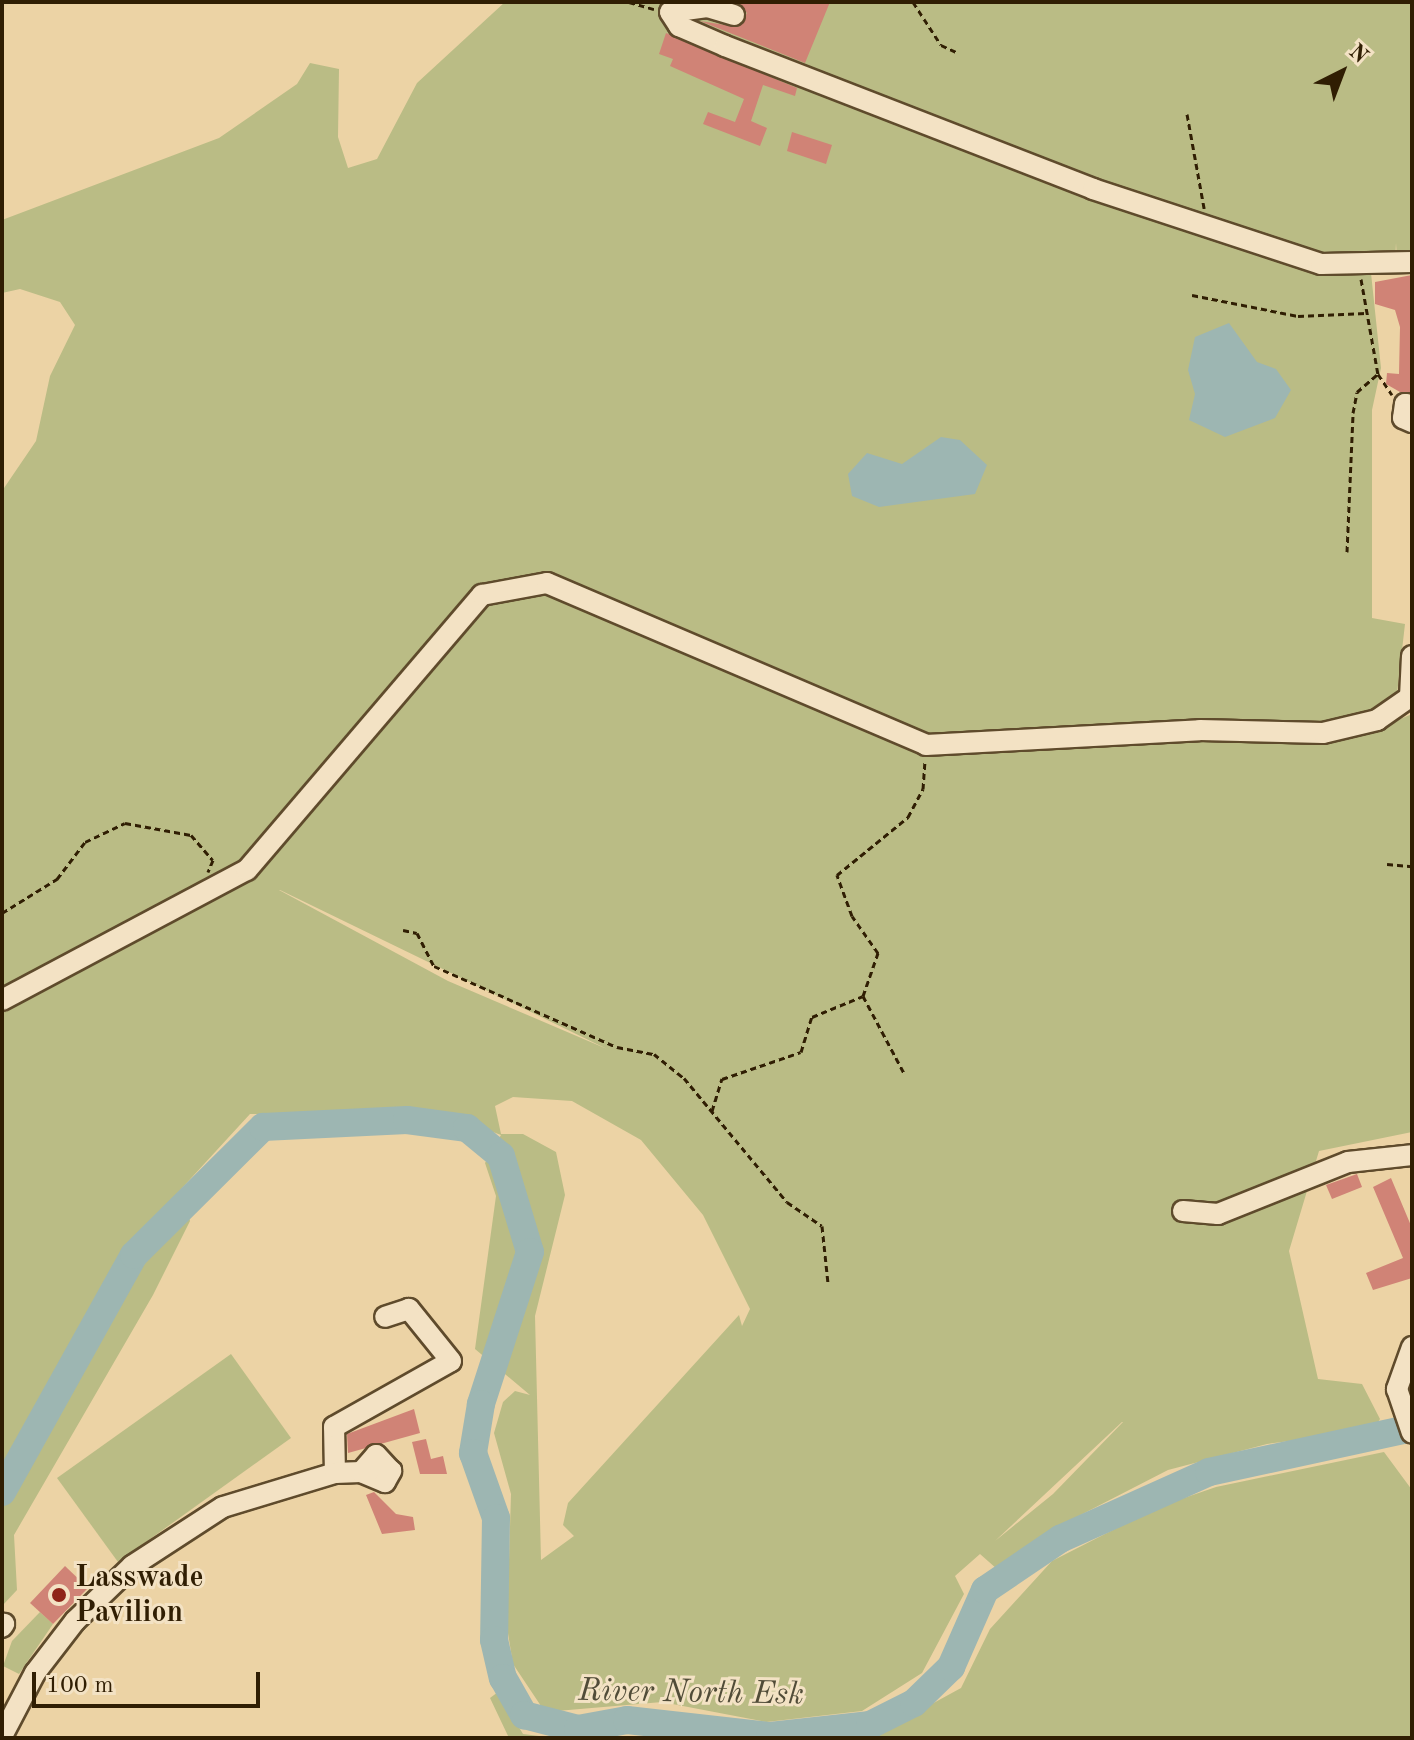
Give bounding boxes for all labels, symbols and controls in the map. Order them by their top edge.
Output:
north arrow [1302,32,1382,112]
text: N [1344,40,1372,68]
place label: Lasswade Pavilion [75,1560,204,1630]
marker: Lasswade Pavilion [50,1586,68,1604]
scale bar [36,1656,264,1706]
water label: River North Esk [578,1673,804,1715]
text: 100 m [46,1674,114,1698]

